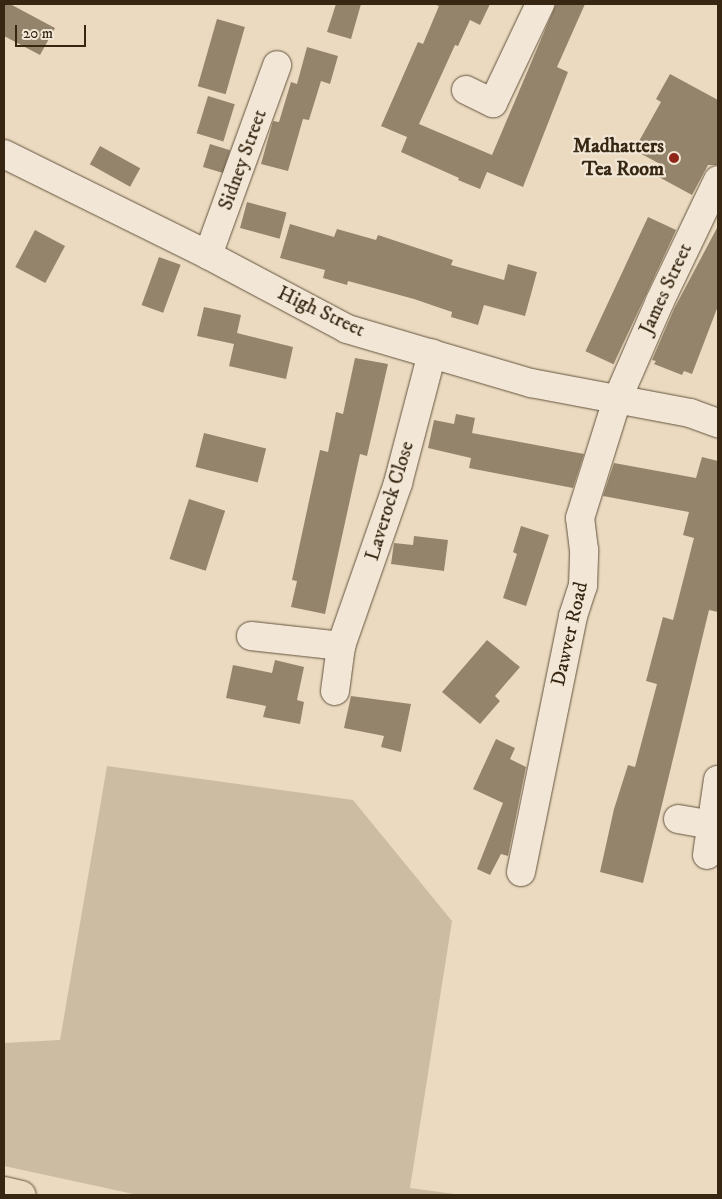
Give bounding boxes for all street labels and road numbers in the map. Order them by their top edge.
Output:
street label: Sidney Street [214,106,272,214]
street label: James Street [635,240,697,338]
street label: High Street [273,281,369,343]
street label: Laverock Close [360,438,420,564]
street label: Dawver Road [546,580,594,688]

